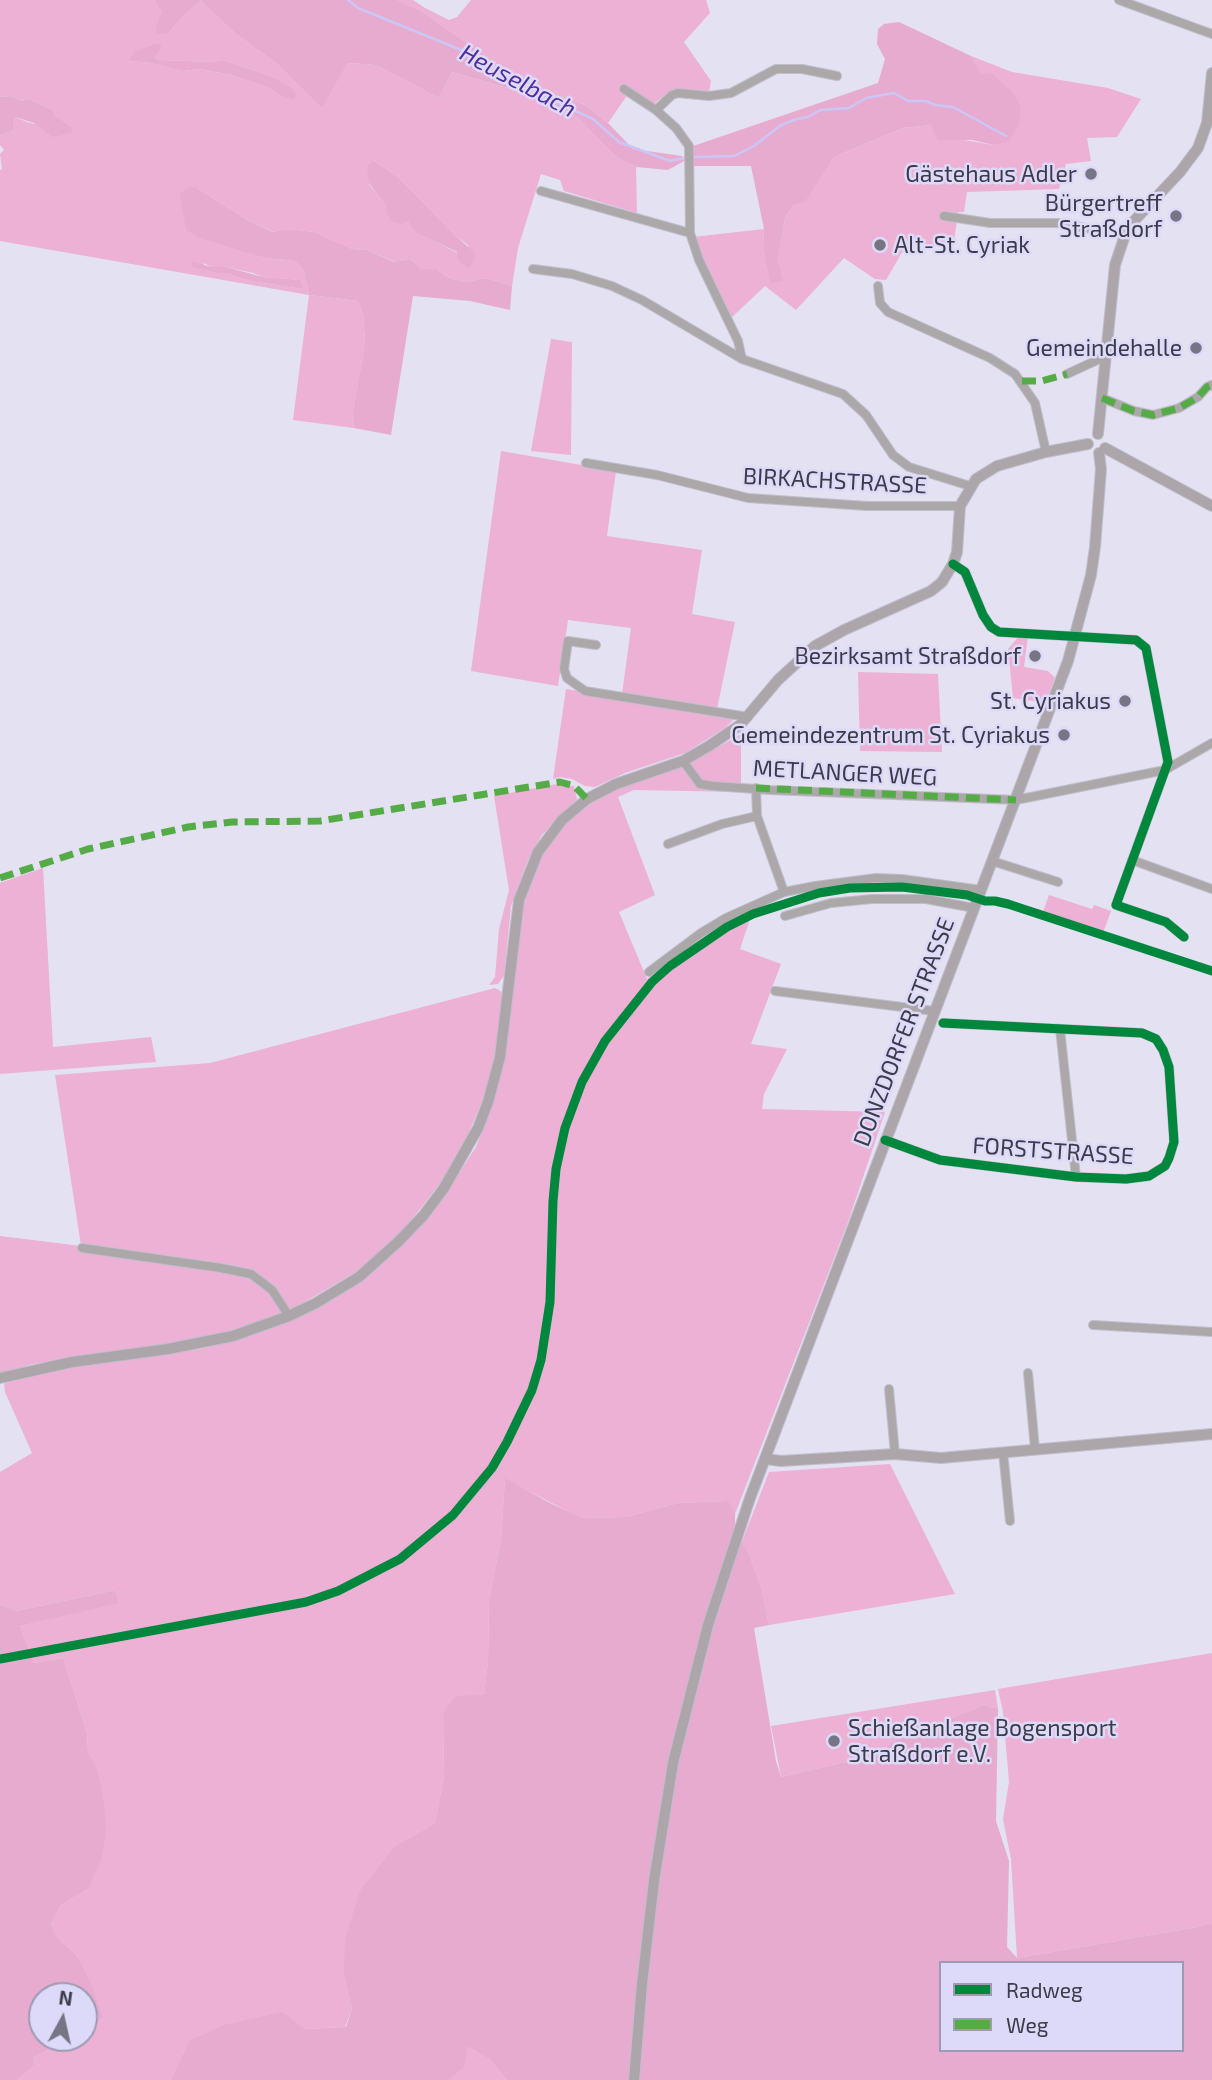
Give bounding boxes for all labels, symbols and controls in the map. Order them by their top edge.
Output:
water label: Heuselbach [455,38,581,124]
place label: Gästehaus Adler [905,160,1077,188]
marker: Gästehaus Adler [1083,166,1099,182]
place label: Bürgertreff Straßdorf [1045,189,1162,243]
marker: Bürgertreff Straßdorf [1168,208,1184,224]
place label: Alt-St. Cyriak [894,231,1030,259]
marker: Alt-St. Cyriak [872,237,888,253]
place label: Gemeindehalle [1026,334,1182,362]
marker: Gemeindehalle [1188,340,1204,356]
street label: BIRKACHSTRASSE [742,462,928,500]
place label: Bezirksamt Straßdorf [795,642,1021,670]
marker: Bezirksamt Straßdorf [1027,648,1043,664]
place label: St. Cyriakus [990,687,1111,715]
marker: St. Cyriakus [1117,693,1133,709]
place label: Gemeindezentrum St. Cyriakus [731,721,1050,749]
marker: Gemeindezentrum St. Cyriakus [1056,727,1072,743]
street label: METLANGER WEG [752,754,938,792]
street label: DONZDORFER STRASSE [848,914,960,1150]
street label: FORSTSTRASSE [971,1132,1135,1170]
place label: Schießanlage Bogensport Straßdorf e.V. [848,1714,1117,1768]
marker: Schießanlage Bogensport Straßdorf e.V. [826,1733,842,1749]
legend [939,1961,1184,2052]
text: Radweg [1006,1977,1083,2002]
north arrow [28,1982,98,2052]
text: N [57,1985,74,2010]
text: Weg [1006,2012,1049,2037]

